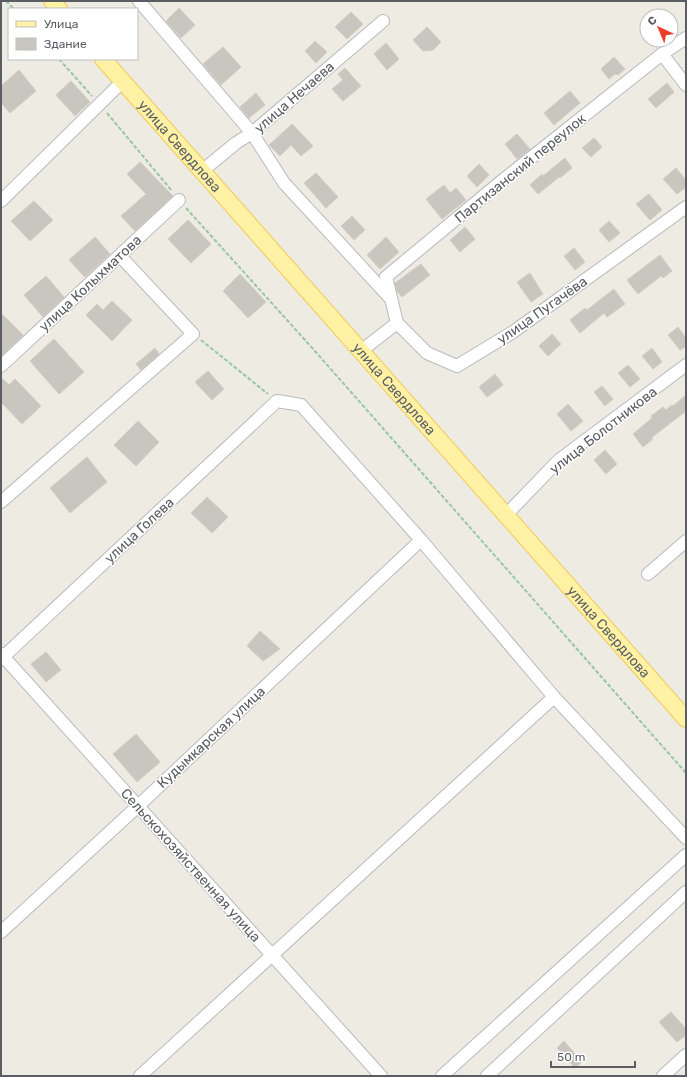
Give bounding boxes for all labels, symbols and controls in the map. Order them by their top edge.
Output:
legend [8,8,138,60]
north arrow [639,8,679,48]
text: С [645,14,660,29]
text: Улица [44,17,78,31]
text: Здание [44,37,87,51]
street label: улица Нечаева [251,58,338,137]
street label: улица Свердлова [134,97,225,196]
street label: Партизанский переулок [451,110,590,227]
street label: улица Колыхматова [36,232,145,335]
street label: улица Пугачёва [494,273,591,348]
street label: улица Свердлова [349,340,439,439]
street label: улица Болотникова [546,383,660,478]
street label: улица Голева [101,494,178,567]
street label: улица Свердлова [563,582,654,682]
street label: Кудымкарская улица [154,683,269,792]
street label: Сельскохозяйственная улица [117,785,264,946]
scale bar [551,1043,635,1069]
text: 50 m [557,1050,585,1064]

